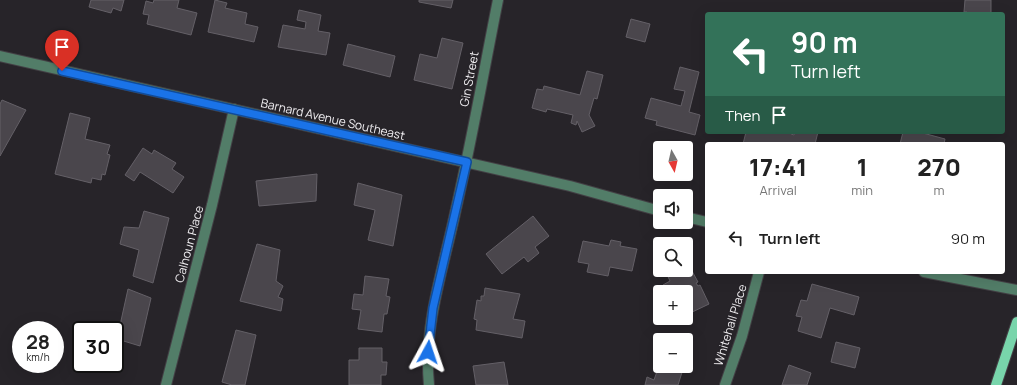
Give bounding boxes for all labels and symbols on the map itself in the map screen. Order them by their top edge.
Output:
pin [45,30,79,71]
street label: Gin Street [455,50,483,108]
street label: Barnard Avenue Southeast [259,94,407,144]
north arrow [653,141,693,181]
street label: Calhoun Place [171,204,207,284]
street label: Whitehall Place [709,282,751,368]
speed limit sign: 30 [72,321,124,373]
position arrow [407,331,449,373]

